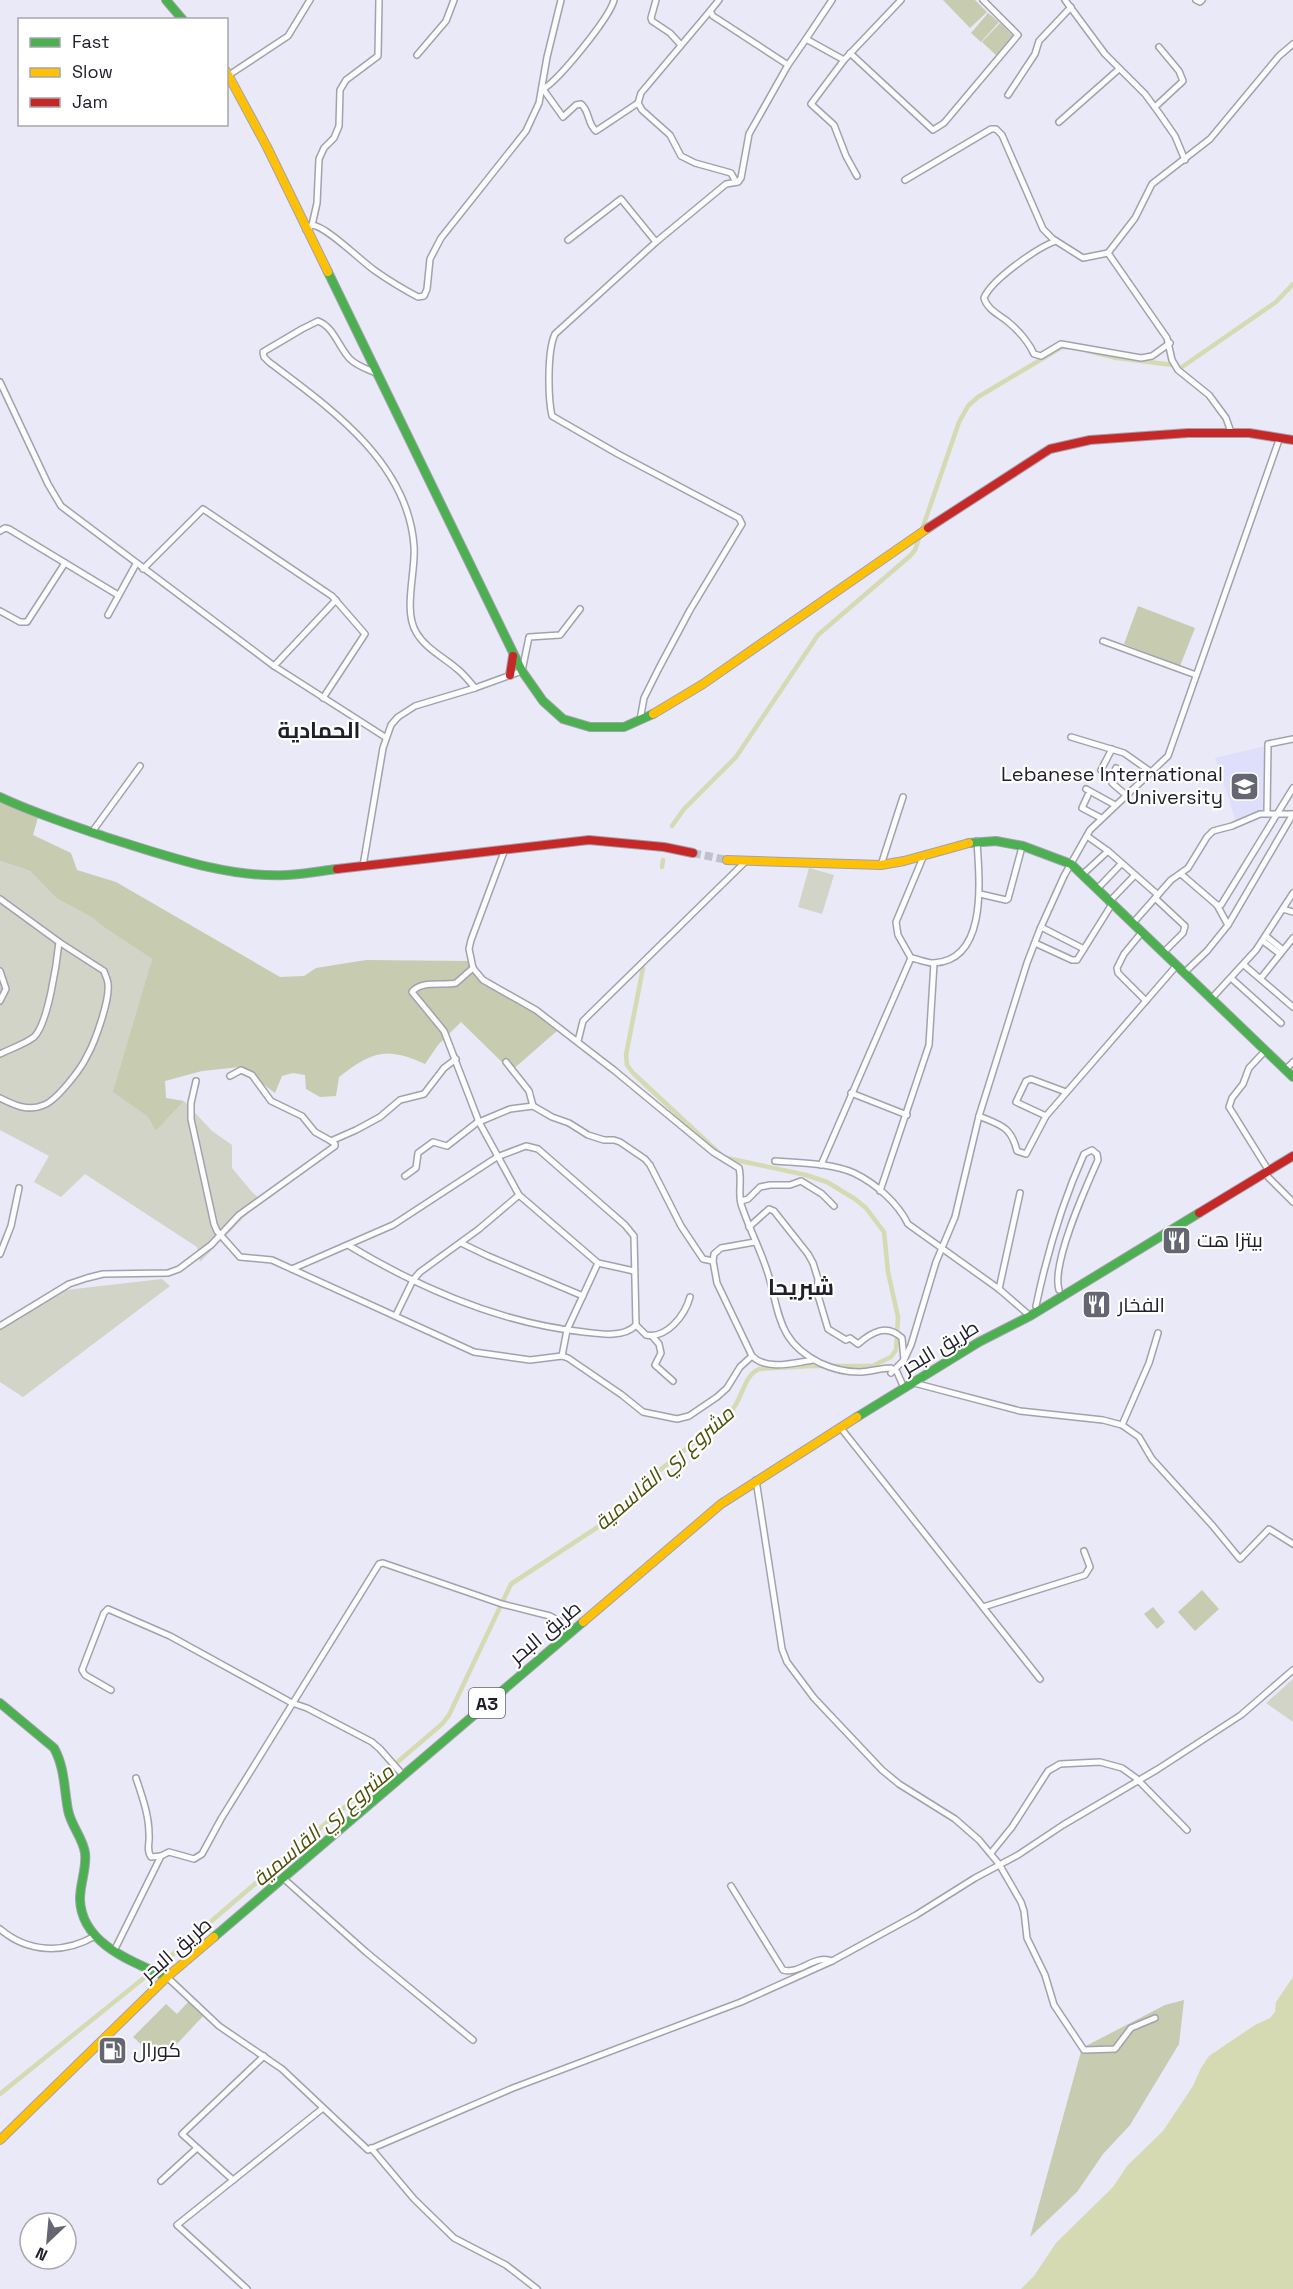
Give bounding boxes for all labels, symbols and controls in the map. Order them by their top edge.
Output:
legend [18,18,228,126]
text: Fast [72,30,109,53]
text: Slow [72,60,113,83]
text: Jam [72,90,108,113]
district label: الحمادية [278,716,360,744]
place label: Lebanese International University [1001,761,1223,810]
school or university icon: Lebanese International University [1228,770,1260,802]
restaurant icon: بيتزا هت [1160,1224,1192,1256]
place label: بيتزا هت [1197,1227,1263,1253]
district label: شبريحا [768,1273,834,1301]
restaurant icon: الفخار [1081,1289,1113,1321]
place label: الفخار [1117,1292,1165,1318]
street label: طريق البحر [896,1314,983,1381]
water label: مشروع ري القاسمية [589,1400,742,1539]
street label: طريق البحر [503,1595,586,1670]
road number: A3 [469,1688,505,1718]
water label: مشروع ري القاسمية [247,1758,402,1895]
street label: طريق البحر [134,1911,217,1988]
fuel station icon: كورال [96,2034,128,2066]
place label: كورال [133,2037,181,2063]
north arrow [18,2211,78,2271]
text: N [32,2242,51,2266]

